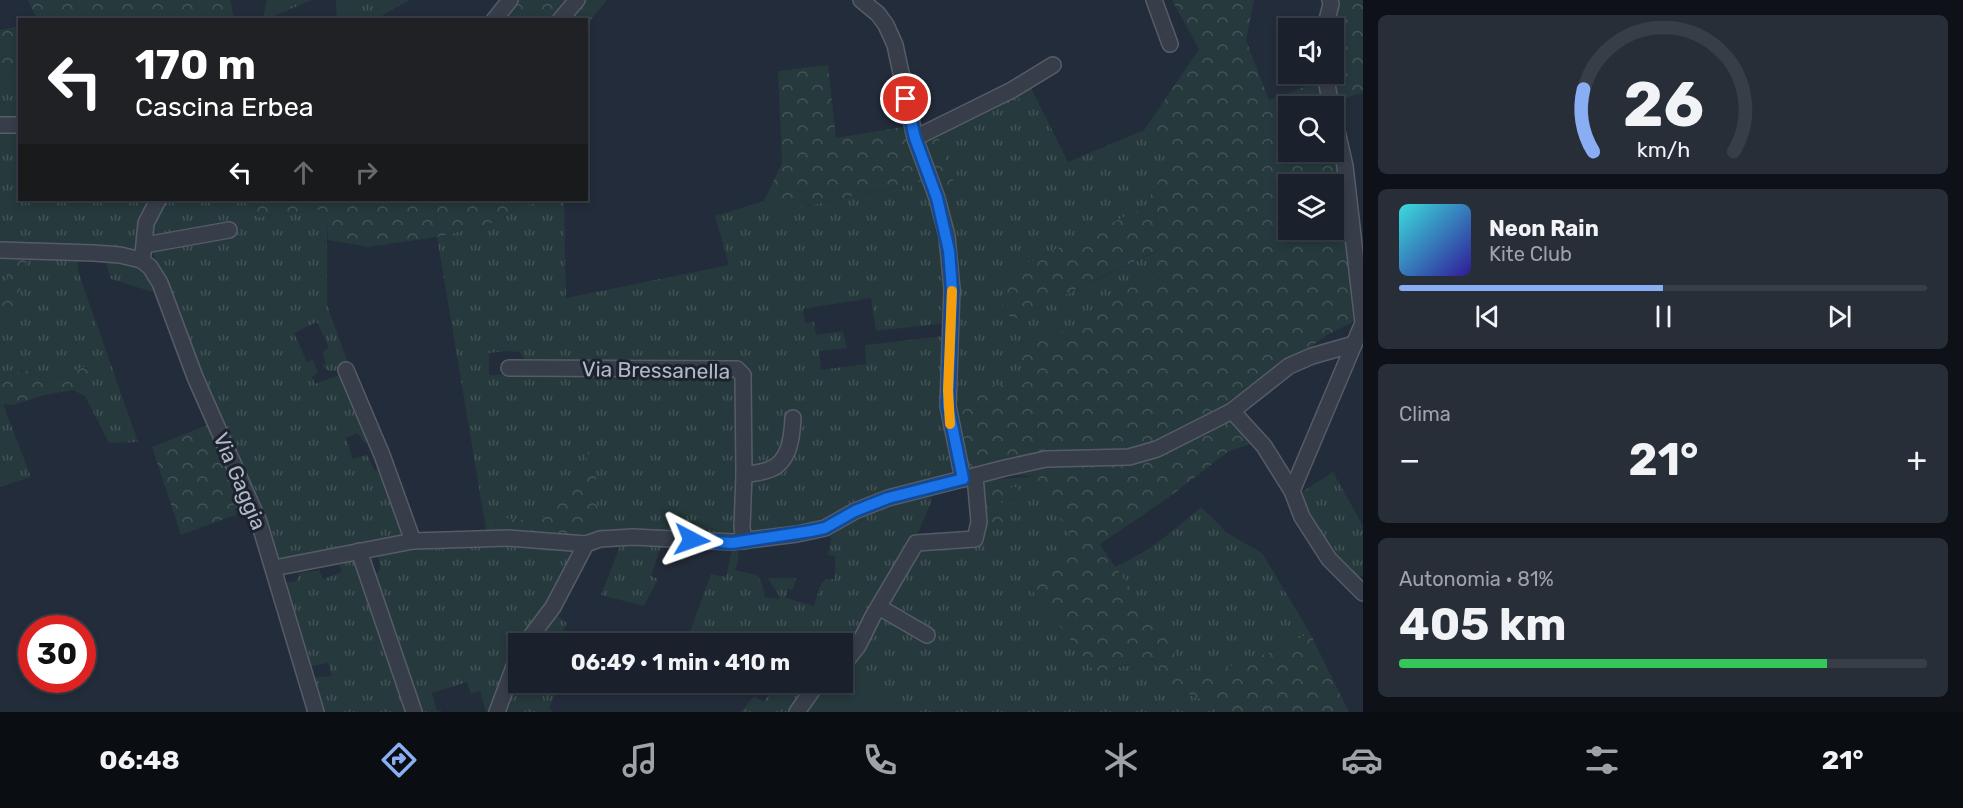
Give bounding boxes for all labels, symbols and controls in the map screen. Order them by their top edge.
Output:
map controls [1278,18,1344,240]
button: sound [1278,18,1344,84]
text: 170 m [135,40,256,90]
icon: left [36,42,114,120]
text: 26 [1622,68,1704,142]
pin [880,73,931,124]
icon: arrive [889,82,922,115]
text: Cascina Erbea [135,91,314,123]
button: search [1278,96,1344,162]
text: km/h [1636,137,1690,162]
icon: left [224,156,257,189]
icon: ahead [287,156,320,189]
icon: right [350,156,383,189]
button: layers [1278,174,1344,240]
text: Neon Rain [1489,215,1599,242]
text: Kite Club [1489,242,1572,266]
icon: previous [1471,300,1504,333]
icon: pause [1647,300,1680,333]
icon: next [1823,300,1856,333]
street label: Via Bressanella [582,356,730,384]
text: Clima [1399,402,1451,426]
street label: Via Gaggia [208,429,272,533]
text: 21° [1628,433,1699,486]
text: − [1399,440,1420,479]
text: + [1906,440,1927,479]
position arrow [660,508,724,572]
text: Autonomia · 81% [1399,567,1554,591]
text: 405 km [1399,598,1567,651]
speed limit sign: 30 [18,615,96,693]
text: 06:49 · 1 min · 410 m [571,649,790,676]
icon: directions [378,739,420,781]
icon: music [619,739,661,781]
icon: phone [859,739,901,781]
icon: climate [1100,739,1142,781]
icon: car [1341,739,1383,781]
icon: filters [1581,739,1623,781]
text: 06:48 [99,744,180,776]
text: 21° [1822,744,1864,776]

